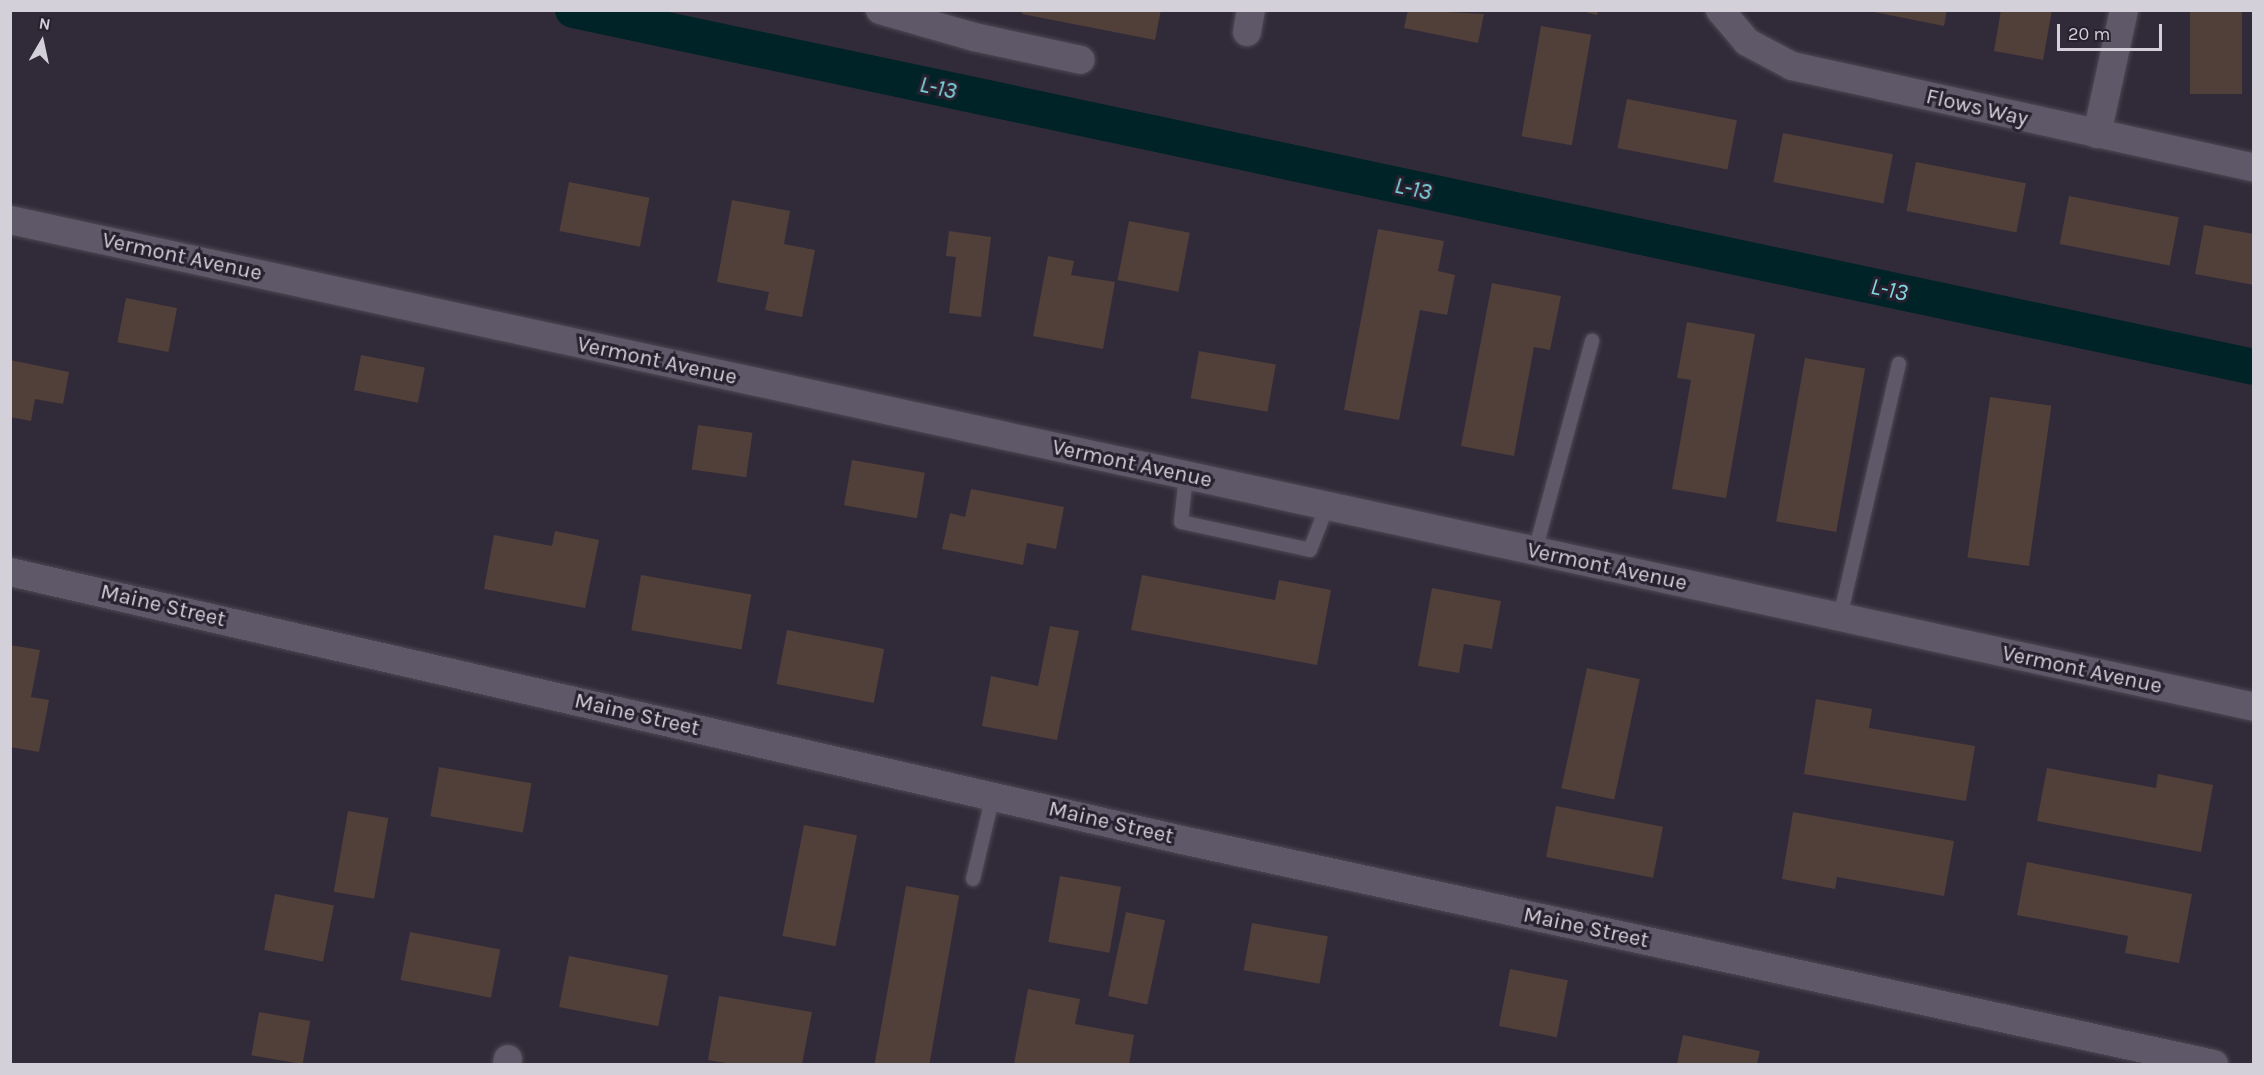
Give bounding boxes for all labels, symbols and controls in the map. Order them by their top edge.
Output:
north arrow [12,12,72,72]
scale bar [2060,12,2165,50]
text: N [38,13,52,34]
text: 20 m [2068,23,2110,45]
water label: L-13 [917,70,959,106]
street label: Flows Way [1923,83,2031,133]
water label: L-13 [1392,171,1434,207]
street label: Vermont Avenue [100,227,264,287]
water label: L-13 [1868,272,1910,308]
street label: Vermont Avenue [575,331,739,391]
street label: Vermont Avenue [1050,434,1214,494]
street label: Vermont Avenue [1525,537,1689,597]
street label: Maine Street [98,579,228,633]
street label: Vermont Avenue [2000,640,2164,700]
street label: Maine Street [572,688,702,742]
street label: Maine Street [1046,796,1176,850]
street label: Maine Street [1521,902,1651,954]

